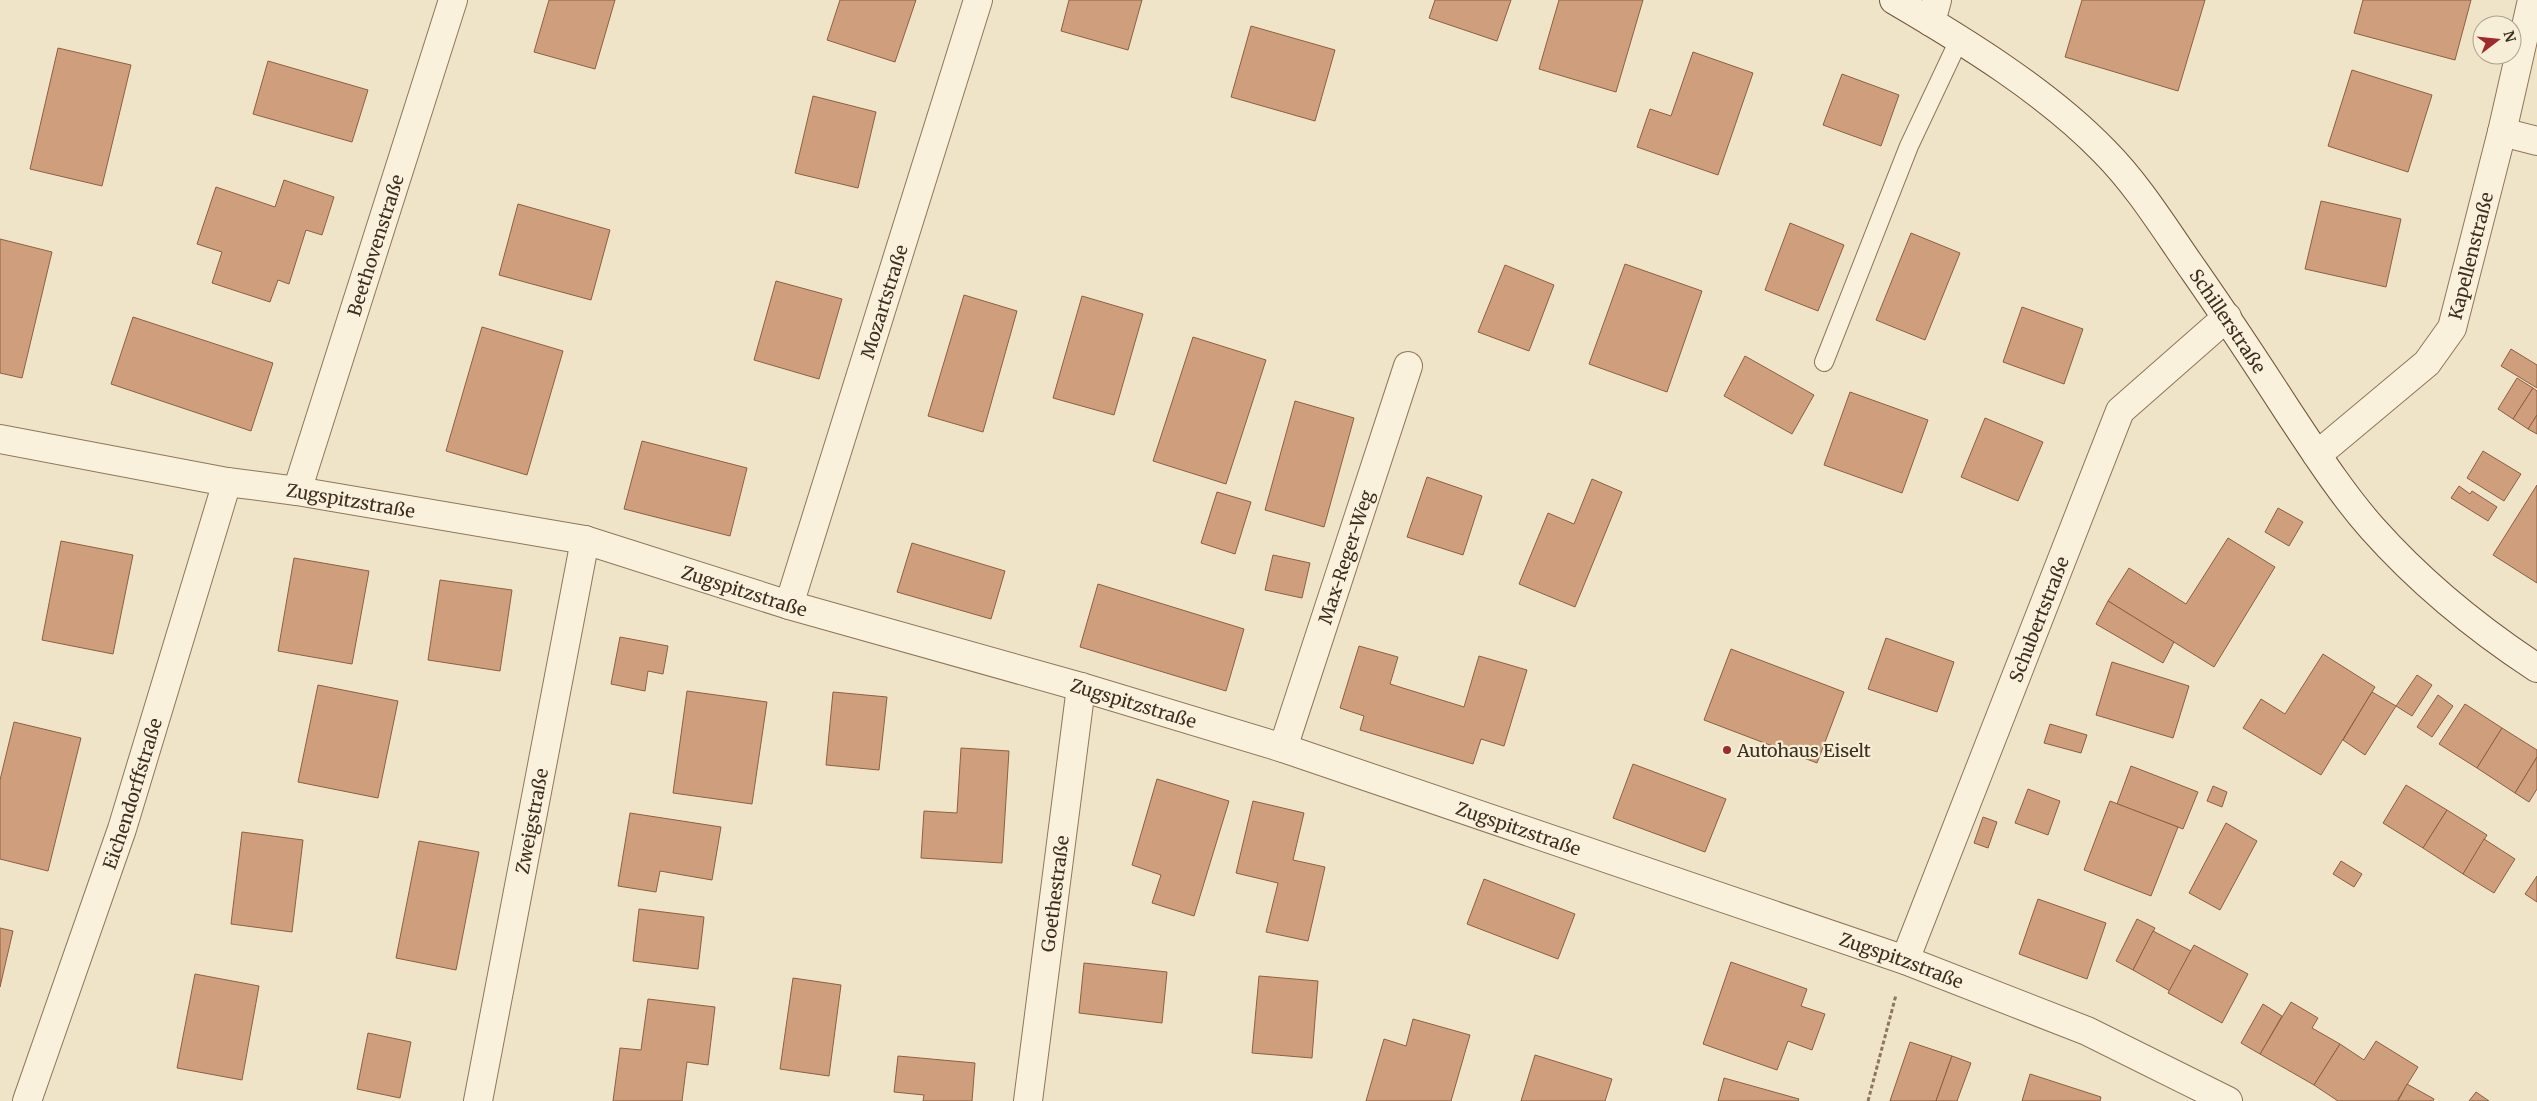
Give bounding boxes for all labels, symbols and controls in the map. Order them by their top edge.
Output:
north arrow [2472,15,2522,65]
text: N [2499,29,2520,44]
street label: Beethovenstraße [342,171,408,319]
street label: Kapellenstraße [2443,190,2498,322]
street label: Mozartstraße [855,242,912,361]
street label: Schillerstraße [2185,264,2271,377]
street label: Zugspitzstraße [285,478,417,522]
street label: Max-Reger-Weg [1313,487,1378,627]
street label: Schubertstraße [2003,553,2073,685]
street label: Zugspitzstraße [679,560,810,621]
street label: Zugspitzstraße [1068,673,1199,733]
street label: Eichendorffstraße [97,715,166,872]
place label: Autohaus Eiselt [1736,739,1871,762]
marker: Autohaus Eiselt [1721,744,1733,756]
street label: Zweigstraße [510,766,553,876]
street label: Zugspitzstraße [1453,796,1584,860]
street label: Goethestraße [1036,834,1073,953]
street label: Zugspitzstraße [1836,927,1967,993]

